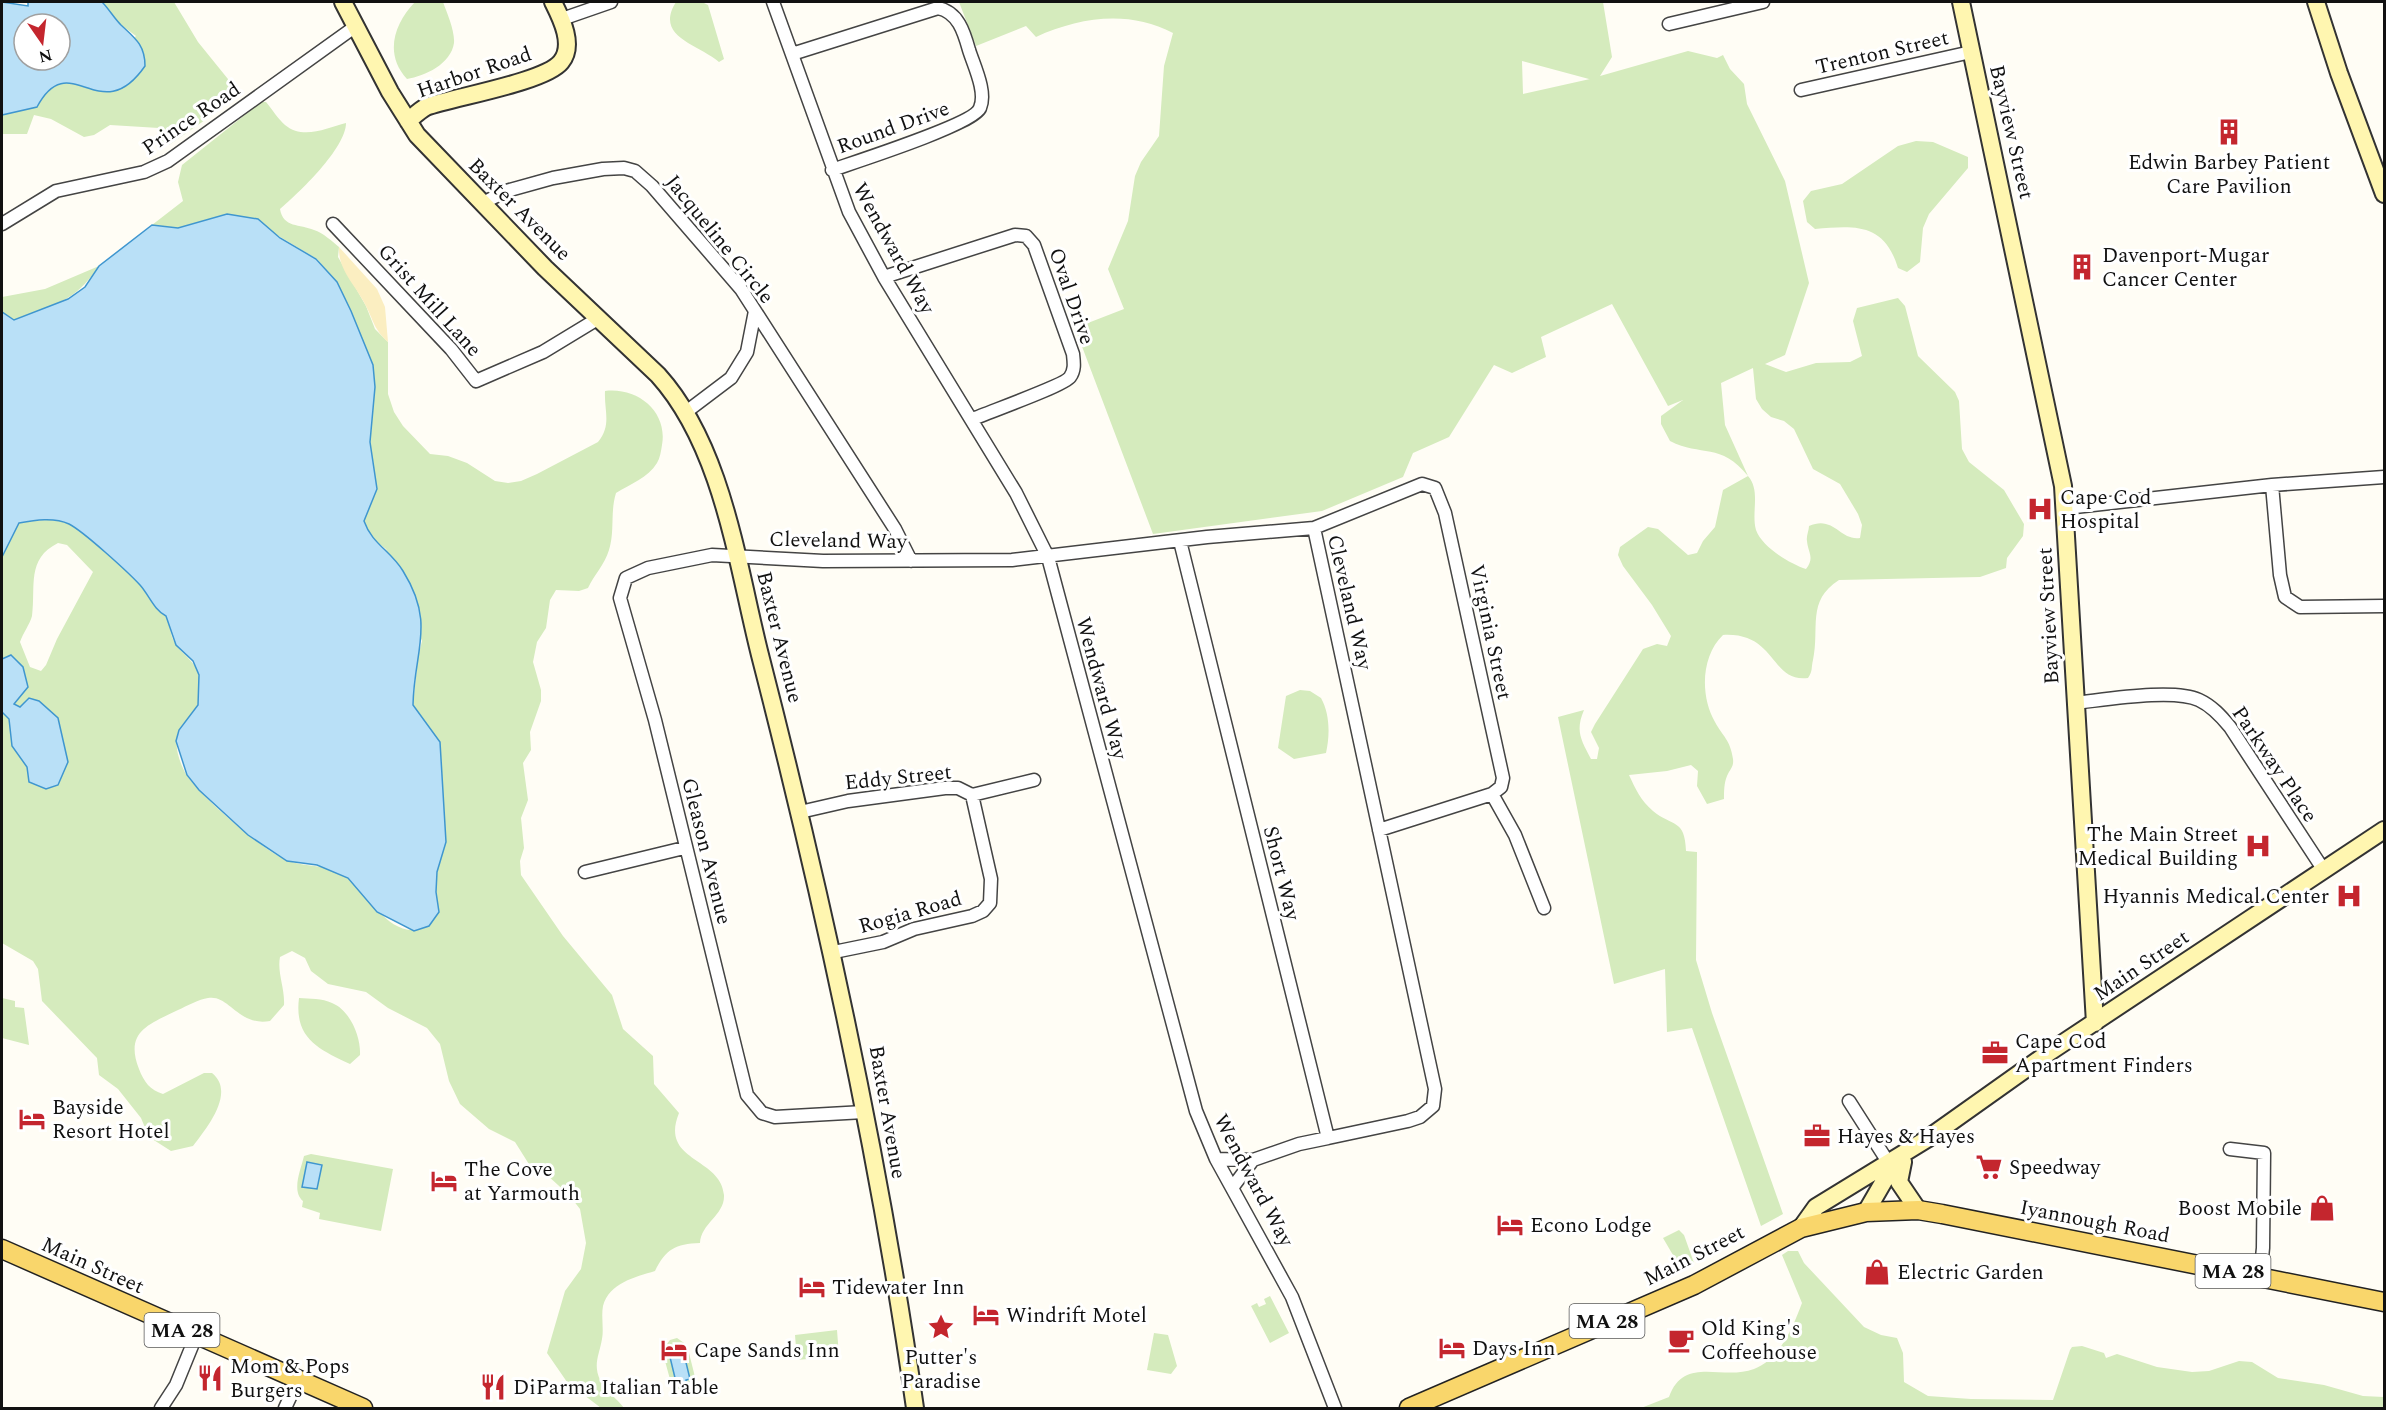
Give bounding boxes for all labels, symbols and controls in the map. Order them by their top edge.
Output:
north arrow [12,12,72,72]
street label: Trenton Street [1813,22,1952,84]
street label: Harbor Road [413,38,536,108]
text: N [36,42,55,69]
street label: Bayview Street [1980,62,2042,203]
street label: Prince Road [136,74,247,164]
street label: Round Drive [833,93,954,163]
building icon: Edwin Barbey Patient Care Pavilion [2214,117,2244,147]
place label: Edwin Barbey Patient Care Pavilion [2128,147,2330,203]
street label: Baxter Avenue [460,151,578,269]
street label: Jacqueline Circle [657,168,782,311]
street label: Wendward Way [844,177,943,321]
street label: Grist Mill Lane [370,237,489,364]
place label: Davenport-Mugar Cancer Center [2102,240,2269,296]
street label: Oval Drive [1040,244,1103,349]
building icon: Davenport-Mugar Cancer Center [2067,252,2097,282]
place label: Cape Cod Hospital [2060,482,2151,538]
hospital icon: Cape Cod Hospital [2025,494,2055,524]
street label: Cleveland Way [769,524,908,558]
street label: Cleveland Way [1318,531,1380,674]
street label: Bayview Street [2029,547,2069,685]
street label: Virginia Street [1460,561,1520,703]
street label: Baxter Avenue [747,568,811,707]
street label: Wendward Way [1067,614,1136,764]
street label: Parkway Place [2223,700,2325,829]
street label: Eddy Street [843,756,953,800]
street label: Gleason Avenue [672,775,740,928]
place label: The Main Street Medical Building [2077,819,2238,875]
street label: Short Way [1254,823,1308,925]
hospital icon: The Main Street Medical Building [2243,831,2273,861]
place label: Hyannis Medical Center [2103,881,2329,913]
hospital icon: Hyannis Medical Center [2334,881,2364,911]
street label: Rogia Road [855,883,966,943]
street label: Main Street [2087,922,2196,1010]
place label: Cape Cod Apartment Finders [2015,1026,2193,1082]
office icon: Cape Cod Apartment Finders [1980,1038,2010,1068]
street label: Baxter Avenue [860,1043,914,1181]
place label: Bayside Resort Hotel [52,1092,170,1148]
hotel icon: Bayside Resort Hotel [17,1104,47,1134]
street label: Wendward Way [1205,1108,1302,1253]
office icon: Hayes & Hayes [1802,1121,1832,1151]
place label: Hayes & Hayes [1837,1121,1975,1153]
supermarket icon: Speedway [1974,1152,2004,1182]
place label: Speedway [2009,1152,2101,1184]
place label: The Cove at Yarmouth [464,1154,580,1210]
hotel icon: The Cove at Yarmouth [429,1166,459,1196]
street label: Iyannough Road [2017,1192,2173,1252]
place label: Boost Mobile [2178,1193,2302,1225]
shop icon: Boost Mobile [2307,1193,2337,1223]
hotel icon: Econo Lodge [1495,1210,1525,1240]
place label: Econo Lodge [1530,1210,1652,1242]
street label: Main Street [1638,1217,1751,1295]
street label: Main Street [36,1229,149,1303]
road number: MA 28 [2196,1254,2270,1288]
shop icon: Electric Garden [1862,1257,1892,1287]
place label: Electric Garden [1897,1257,2044,1289]
hotel icon: Tidewater Inn [797,1272,827,1302]
place label: Tidewater Inn [832,1272,965,1304]
hotel icon: Windrift Motel [971,1300,1001,1330]
place label: Windrift Motel [1006,1300,1147,1332]
road number: MA 28 [1570,1304,1644,1338]
place icon: Putter's Paradise [926,1312,956,1342]
road number: MA 28 [144,1313,219,1347]
place label: Old King's Coffeehouse [1701,1313,1817,1369]
cafe icon: Old King's Coffeehouse [1666,1325,1696,1355]
hotel icon: Days Inn [1437,1333,1467,1363]
place label: Days Inn [1472,1333,1555,1365]
hotel icon: Cape Sands Inn [659,1335,689,1365]
place label: Cape Sands Inn [694,1335,840,1367]
place label: Putter's Paradise [901,1342,981,1398]
place label: Mom & Pops Burgers [230,1351,350,1407]
restaurant icon: Mom & Pops Burgers [195,1363,225,1393]
restaurant icon: DiParma Italian Table [478,1372,508,1402]
place label: DiParma Italian Table [513,1372,719,1404]

